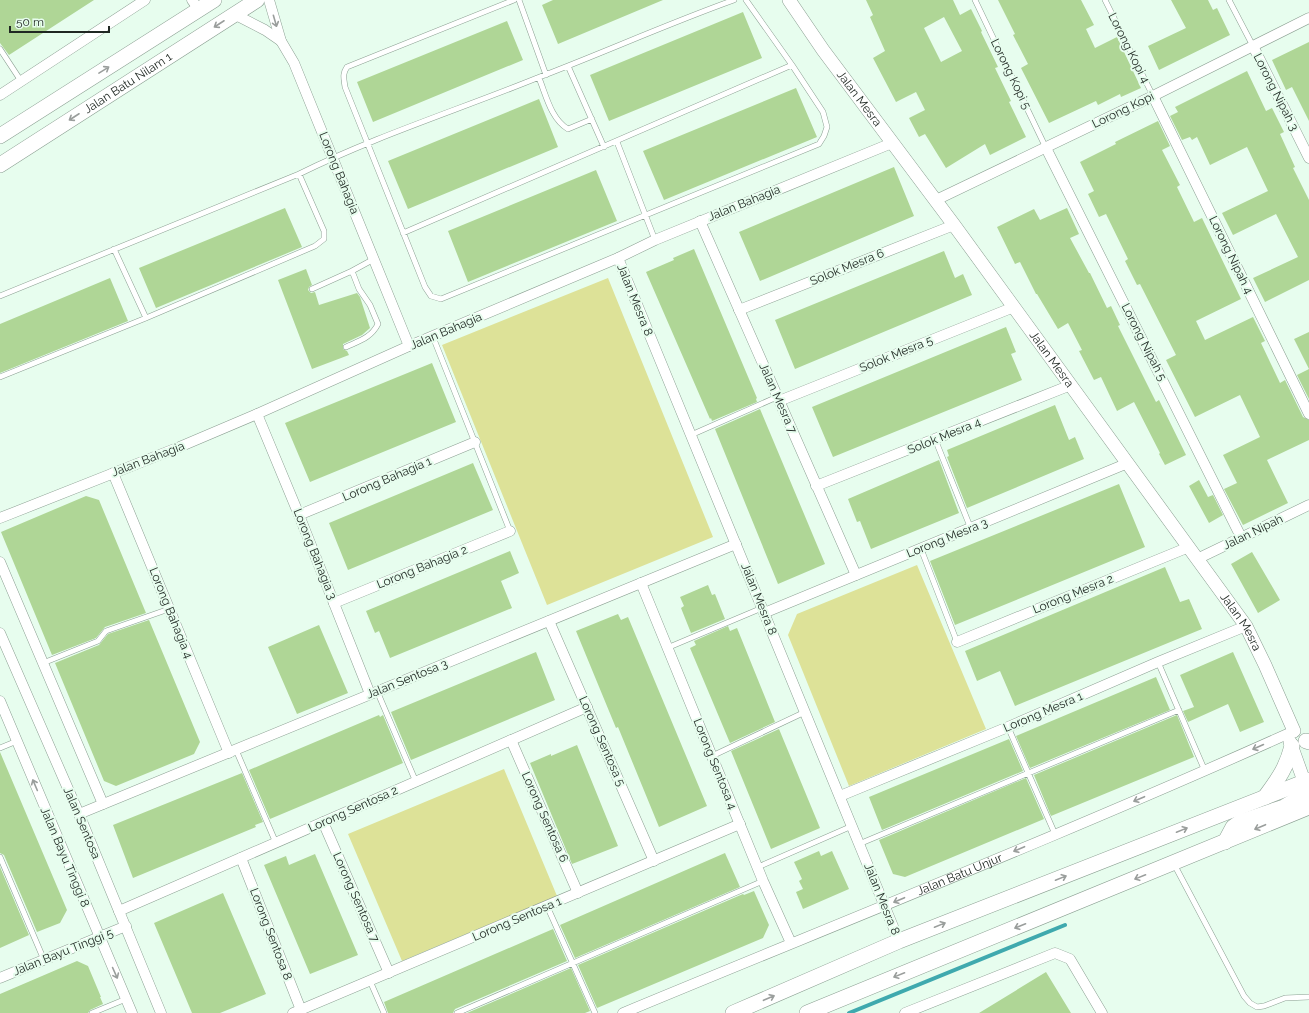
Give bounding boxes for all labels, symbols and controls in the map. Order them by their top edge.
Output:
scale bar [10,8,109,34]
street label: Lorong Kopi 4 [1105,11,1153,86]
one-way arrow [271,14,279,27]
text: 50 m [16,15,44,29]
one-way arrow [214,20,225,28]
street label: Lorong Kopi 5 [988,36,1034,112]
street label: Jalan Batu Nilam 1 [81,49,175,116]
street label: Lorong Nipah 3 [1250,51,1302,133]
one-way arrow [98,66,109,74]
street label: Jalan Mesra [834,68,885,129]
street label: Lorong Kopi [1090,89,1156,131]
one-way arrow [69,113,80,121]
street label: Lorong Bahagia [316,130,362,216]
street label: Jalan Bahagia [706,182,782,224]
street label: Lorong Nipah 4 [1206,214,1256,297]
street label: Solok Mesra 6 [808,246,886,288]
street label: Jalan Mesra 8 [614,262,656,338]
street label: Lorong Nipah 5 [1118,301,1170,383]
street label: Jalan Bahagia [408,310,484,352]
street label: Jalan Mesra [1027,328,1077,390]
street label: Solok Mesra 5 [857,333,935,375]
street label: Jalan Mesra 7 [756,361,800,436]
street label: Solok Mesra 4 [905,415,983,457]
street label: Jalan Bahagia [110,439,186,479]
street label: Lorong Bahagia 1 [340,454,434,504]
street label: Lorong Bahagia 3 [290,507,340,601]
street label: Jalan Nipah [1221,511,1285,553]
street label: Lorong Mesra 3 [904,515,990,561]
street label: Lorong Bahagia 2 [375,542,469,592]
street label: Jalan Mesra 8 [738,561,780,637]
street label: Lorong Bahagia 4 [146,565,196,661]
street label: Lorong Mesra 2 [1031,571,1115,617]
street label: Jalan Mesra [1217,590,1264,653]
street label: Jalan Sentosa 3 [364,656,450,702]
street label: Lorong Mesra 1 [1001,689,1085,735]
street label: Lorong Sentosa 5 [576,694,628,789]
street label: Lorong Sentosa 4 [690,716,740,812]
one-way arrow [1252,744,1264,751]
street label: Lorong Sentosa 6 [519,770,571,864]
one-way arrow [31,779,38,791]
street label: Lorong Sentosa 2 [306,783,400,835]
street label: Jalan Sentosa [61,785,103,861]
one-way arrow [1133,795,1145,803]
street label: Jalan Bayu Tinggi 8 [38,805,92,909]
one-way arrow [1255,824,1267,831]
one-way arrow [1175,826,1187,833]
one-way arrow [1013,846,1025,853]
street label: Lorong Sentosa 7 [330,850,382,945]
street label: Jalan Batu Unjur [915,850,1005,898]
street label: Jalan Mesra 8 [861,861,903,937]
one-way arrow [1055,873,1067,881]
one-way arrow [1134,873,1146,881]
street label: Lorong Sentosa 8 [247,886,295,982]
street label: Lorong Sentosa 1 [470,894,564,944]
one-way arrow [894,896,906,904]
one-way arrow [934,921,946,929]
one-way arrow [1014,923,1026,930]
street label: Jalan Bayu Tinggi 5 [11,925,116,978]
one-way arrow [111,966,119,978]
one-way arrow [894,972,906,979]
one-way arrow [762,993,774,1001]

